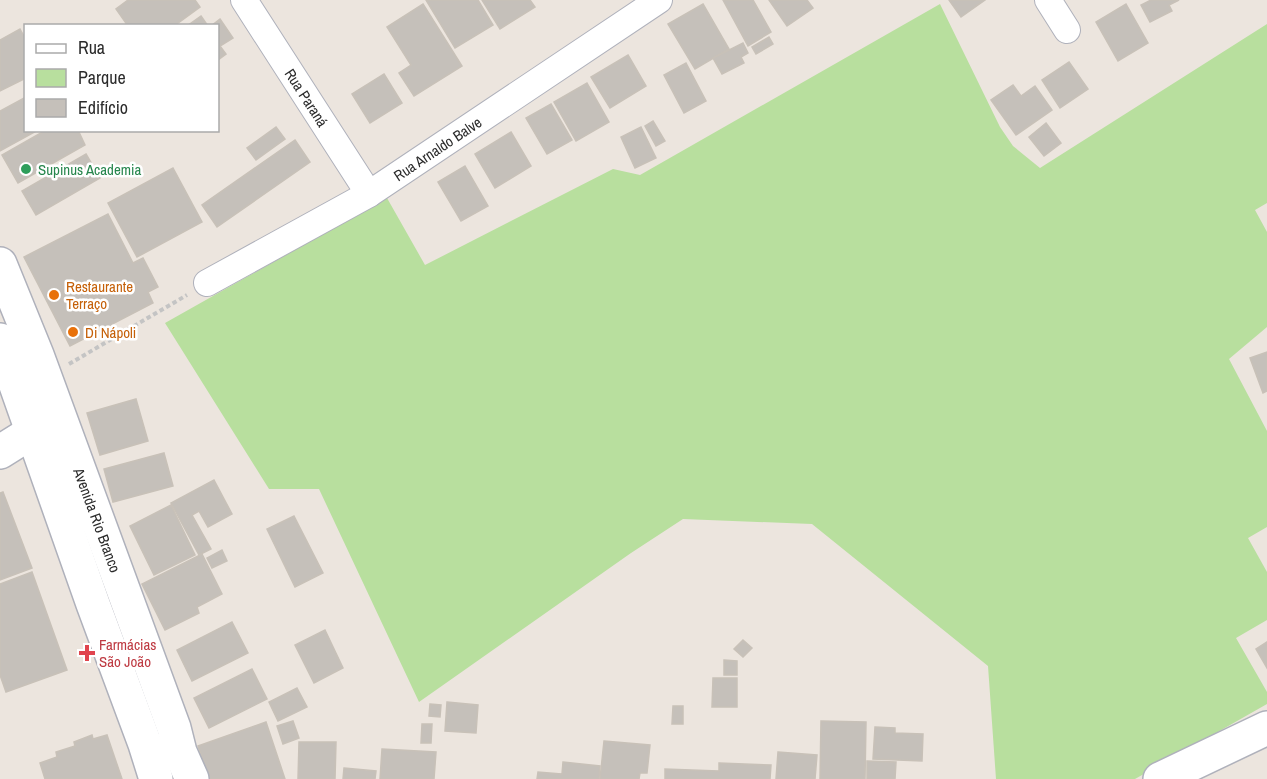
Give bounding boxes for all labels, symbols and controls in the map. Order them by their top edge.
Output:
legend [24,24,219,132]
text: Rua [78,35,105,60]
street label: Rua Paraná [280,64,334,131]
text: Parque [78,65,126,90]
text: Edifício [78,95,128,120]
street label: Rua Arnaldo Balve [389,111,486,185]
place label: Supinus Academia [38,159,141,180]
marker: Supinus Academia [19,162,33,176]
place label: Restaurante Terraço [66,276,133,314]
marker: Restaurante Terraço [47,288,61,302]
place label: Di Nápoli [85,322,136,343]
marker: Di Nápoli [66,325,80,339]
street label: Avenida Rio Branco [68,464,126,575]
place label: Farmácias São João [99,634,157,672]
marker: Farmácias São João [80,646,94,660]

